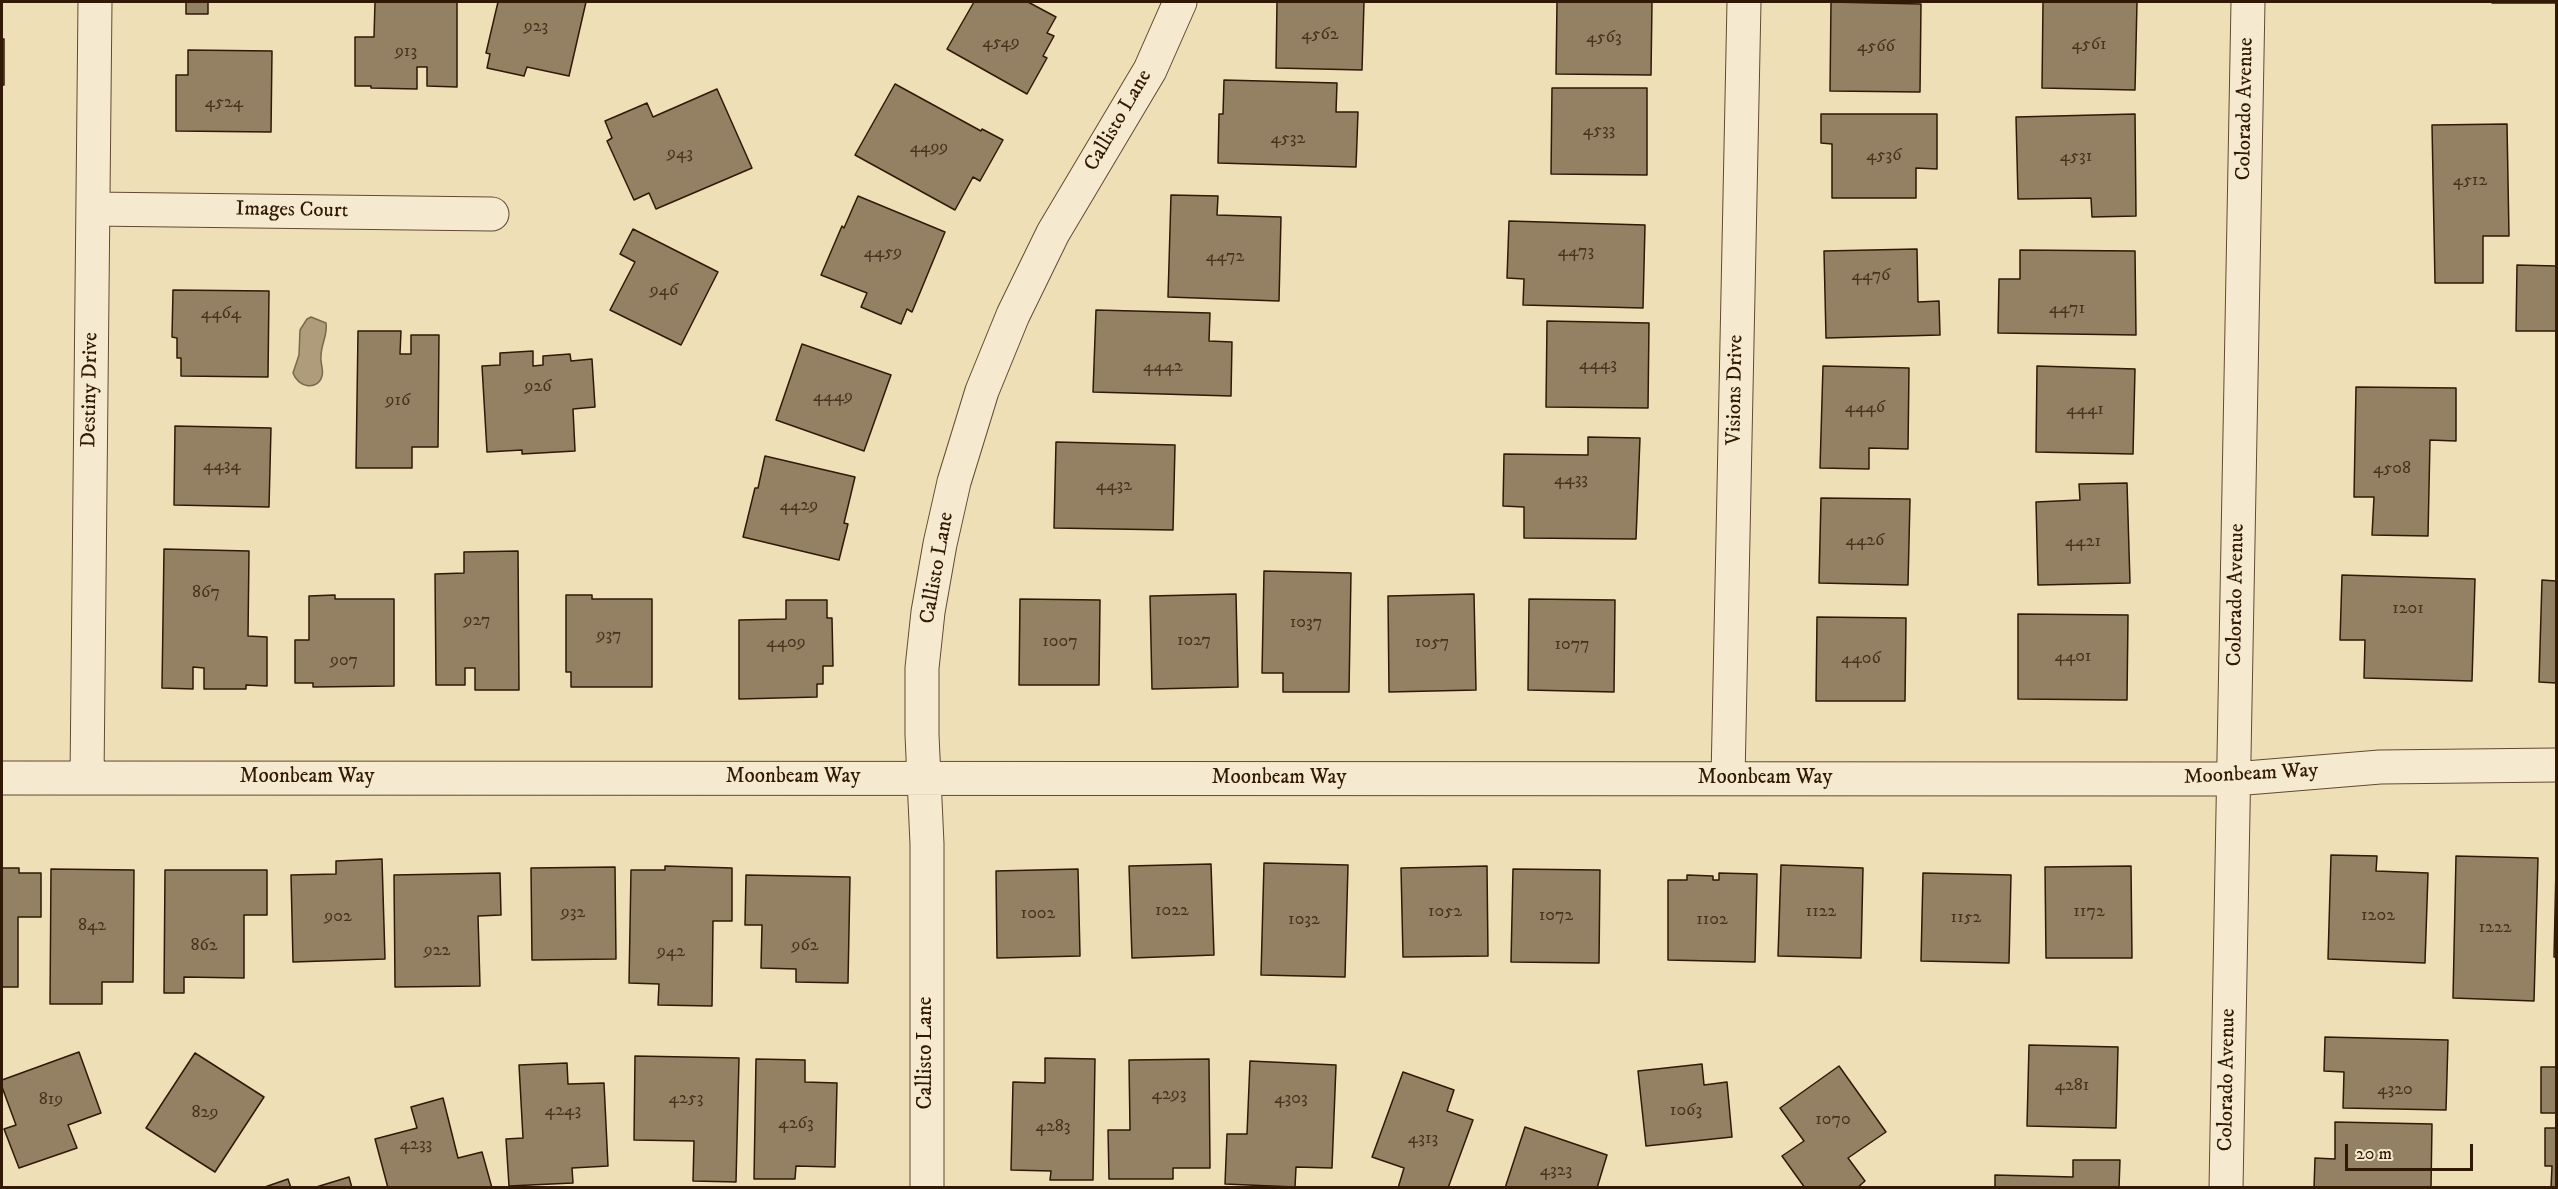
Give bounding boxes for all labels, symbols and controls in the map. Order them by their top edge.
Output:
house number: 923 [524,16,548,38]
house number: 4562 [1301,24,1339,46]
house number: 4563 [1586,27,1622,49]
house number: 4549 [982,32,1020,54]
house number: 4561 [2071,34,2107,56]
house number: 4566 [1857,36,1895,58]
street label: Colorado Avenue [2232,37,2260,181]
house number: 913 [395,41,417,63]
street label: Callisto Lane [1080,66,1158,176]
house number: 4524 [205,92,243,114]
house number: 4533 [1583,120,1615,142]
house number: 4532 [1271,128,1305,150]
house number: 4499 [910,137,948,159]
house number: 943 [667,143,693,165]
house number: 4536 [1866,145,1902,167]
house number: 4531 [2060,146,2092,168]
house number: 4512 [2453,170,2487,192]
street label: Images Court [235,197,349,225]
house number: 4473 [1558,241,1594,263]
house number: 4459 [864,242,902,264]
house number: 4472 [1206,246,1244,268]
house number: 4476 [1852,265,1890,287]
house number: 946 [650,280,678,302]
house number: 4471 [2049,298,2085,320]
house number: 4464 [201,303,241,325]
street label: Destiny Drive [77,332,105,448]
street label: Visions Drive [1722,335,1750,445]
house number: 4443 [1579,354,1617,376]
house number: 4442 [1143,356,1183,378]
house number: 926 [524,376,552,398]
house number: 4449 [813,386,853,408]
house number: 916 [386,390,410,412]
house number: 4446 [1845,397,1885,419]
house number: 4441 [2066,399,2104,421]
house number: 4434 [203,455,241,477]
house number: 4508 [2373,458,2411,480]
house number: 4433 [1554,469,1588,491]
house number: 4432 [1096,475,1132,497]
house number: 4429 [780,495,818,517]
street label: Callisto Lane [916,510,960,626]
street label: Colorado Avenue [2223,523,2251,667]
house number: 4426 [1846,530,1884,552]
house number: 4421 [2065,531,2101,553]
house number: 867 [192,582,220,604]
house number: 1201 [2392,598,2424,620]
house number: 927 [464,610,490,632]
house number: 1037 [1290,612,1322,634]
house number: 937 [596,625,622,647]
house number: 1027 [1177,630,1211,652]
house number: 1007 [1042,631,1078,653]
house number: 4409 [766,632,806,654]
house number: 1057 [1415,632,1449,654]
house number: 1077 [1554,634,1590,656]
house number: 4401 [2055,646,2091,668]
house number: 4406 [1841,648,1881,670]
house number: 907 [330,650,358,672]
street label: Moonbeam Way [2183,759,2319,791]
street label: Moonbeam Way [240,765,374,791]
street label: Moonbeam Way [726,765,860,791]
street label: Moonbeam Way [1212,766,1346,792]
street label: Moonbeam Way [1698,766,1832,792]
house number: 1022 [1155,900,1189,922]
house number: 1052 [1428,901,1462,923]
house number: 1122 [1806,901,1836,923]
house number: 1172 [2073,901,2105,923]
house number: 932 [561,902,585,924]
house number: 1002 [1021,903,1055,925]
house number: 1072 [1539,905,1573,927]
house number: 1202 [2361,905,2395,927]
house number: 902 [324,906,352,928]
house number: 1152 [1951,907,1981,929]
house number: 1032 [1288,909,1320,931]
house number: 1102 [1696,909,1728,931]
house number: 842 [78,915,106,937]
house number: 1222 [2478,917,2512,939]
house number: 862 [190,935,218,957]
house number: 962 [791,935,819,957]
house number: 922 [424,940,450,962]
house number: 942 [657,941,685,963]
street label: Callisto Lane [914,996,940,1110]
street label: Colorado Avenue [2214,1008,2242,1152]
house number: 4281 [2055,1075,2089,1097]
house number: 4320 [2377,1079,2413,1101]
house number: 4293 [1152,1084,1186,1106]
house number: 4253 [669,1088,703,1110]
house number: 4303 [1274,1088,1308,1110]
house number: 819 [39,1089,63,1111]
house number: 4243 [545,1100,581,1122]
house number: 1063 [1670,1100,1702,1122]
house number: 829 [192,1102,218,1124]
house number: 1070 [1815,1109,1851,1131]
house number: 4263 [778,1113,814,1135]
house number: 4283 [1036,1116,1070,1138]
house number: 4313 [1408,1128,1438,1150]
scale bar [2348,1132,2476,1170]
house number: 4233 [400,1134,432,1156]
text: 20 m [2356,1143,2392,1165]
house number: 4323 [1540,1160,1572,1182]

